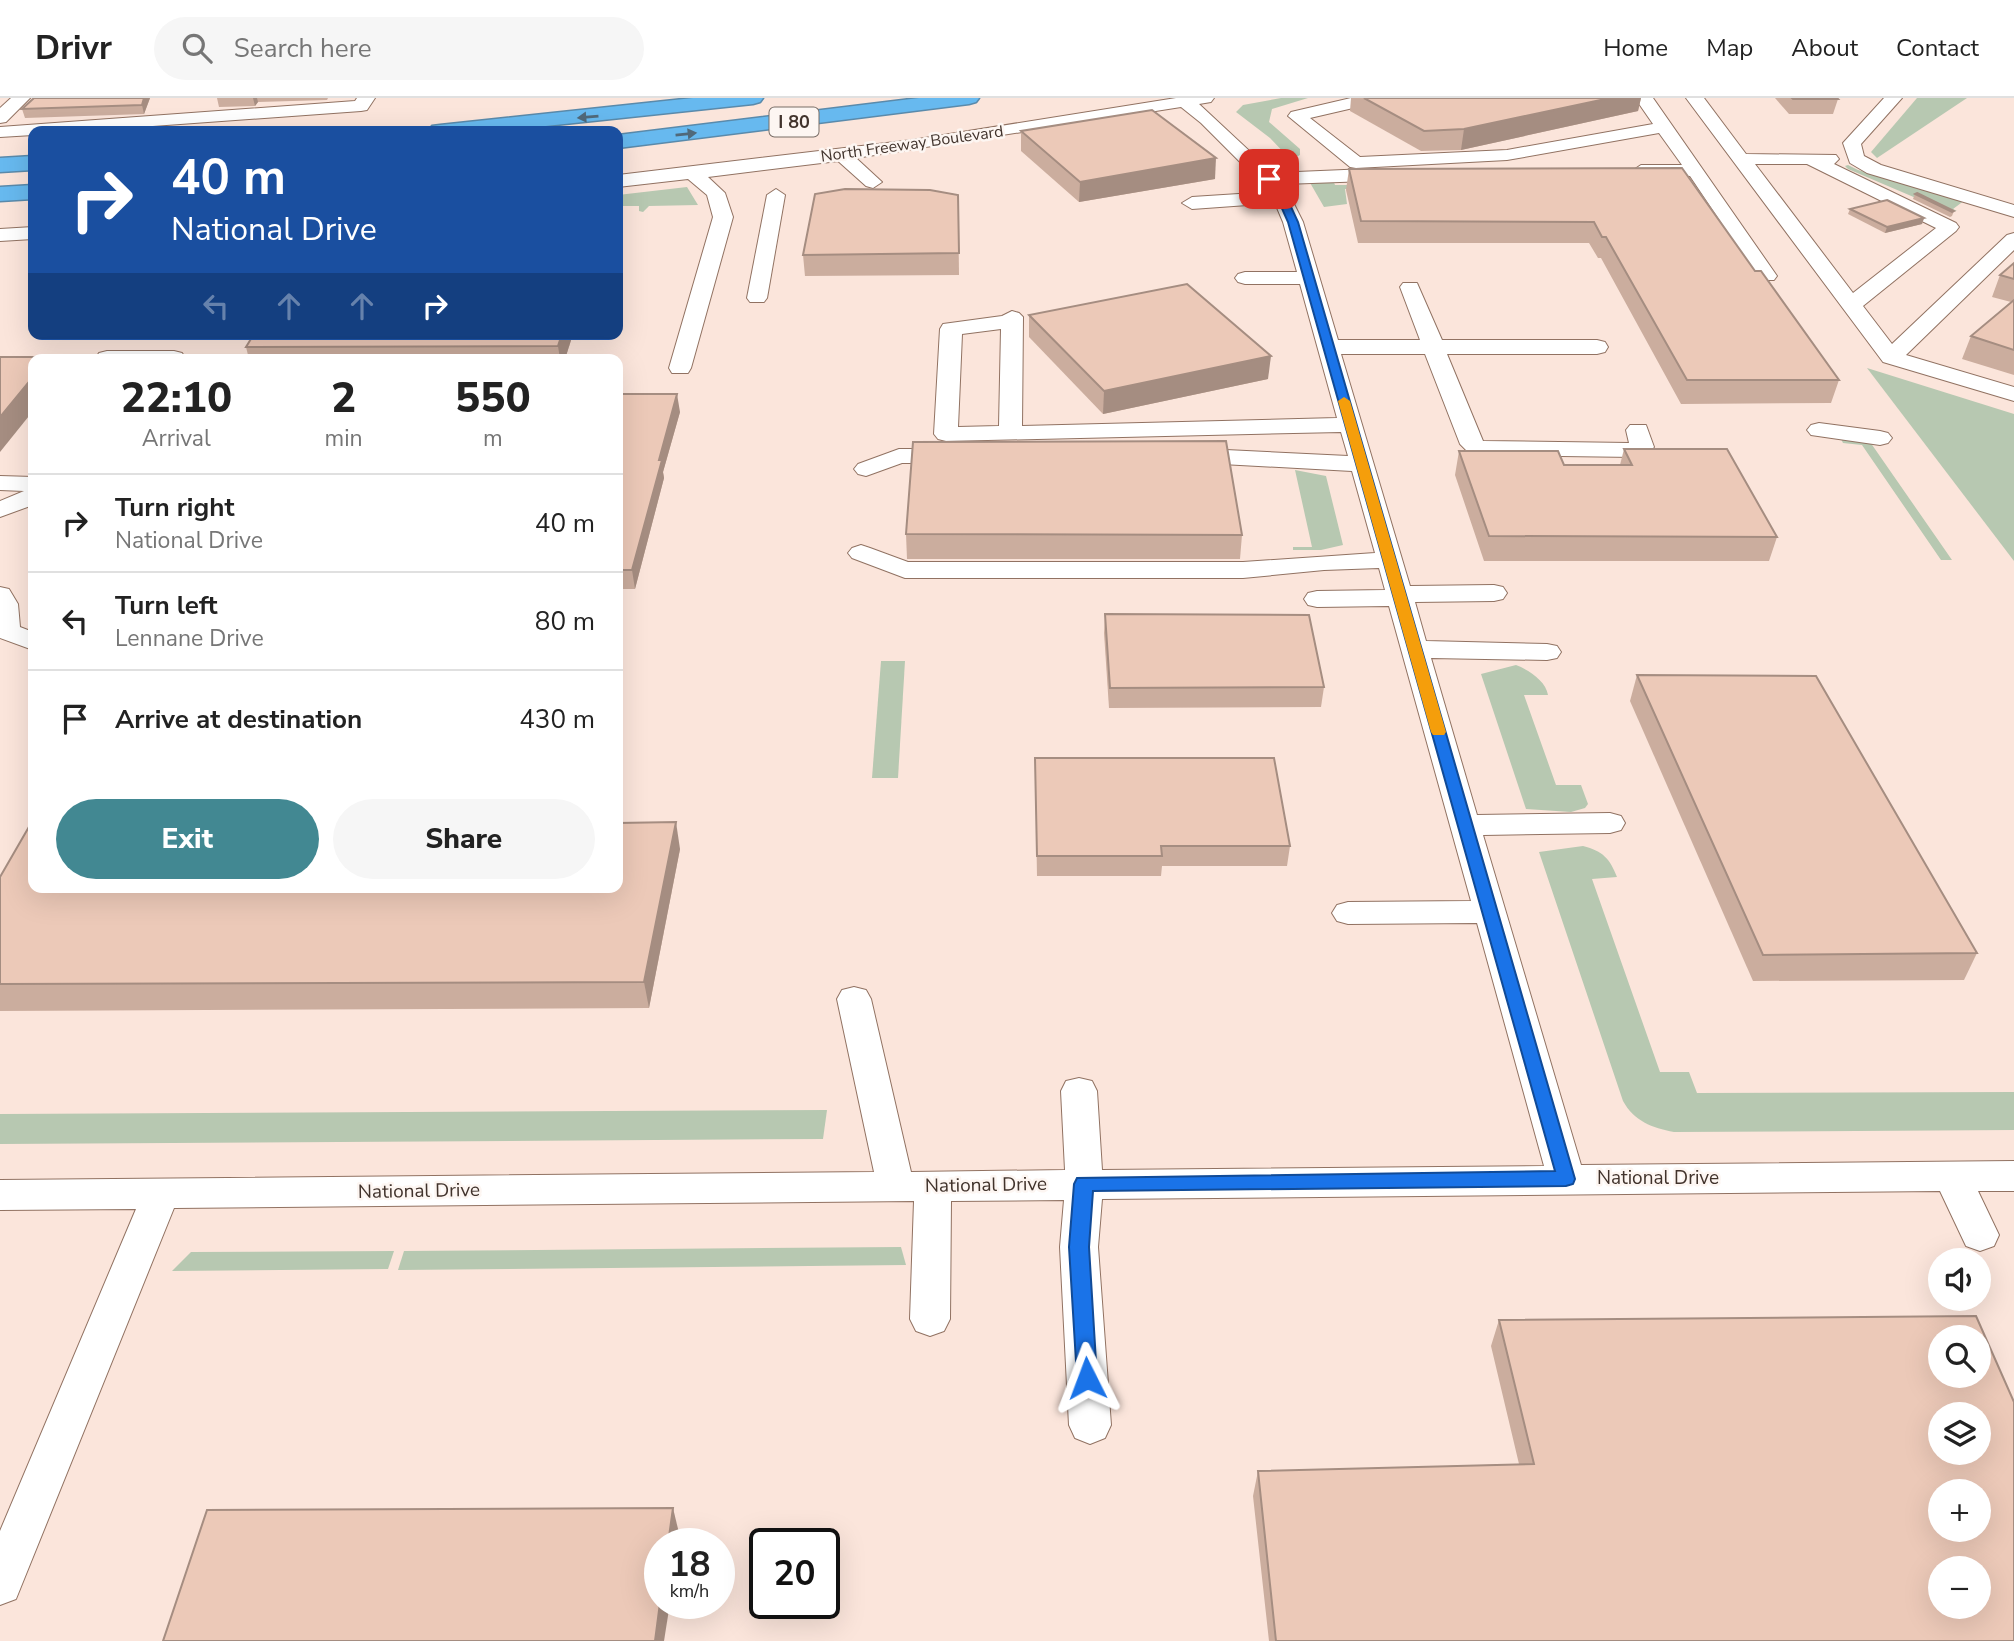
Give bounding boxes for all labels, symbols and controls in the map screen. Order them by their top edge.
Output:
search box [154,17,644,80]
text: Drivr [35,26,112,71]
icon: search [178,29,216,67]
text: Search here [234,31,372,66]
text: Home [1603,32,1668,64]
text: Map [1706,32,1753,64]
text: About [1791,32,1858,64]
text: Contact [1896,32,1979,64]
road number: I 80 [770,107,818,136]
one-way arrow [577,112,599,123]
street label: North Freeway Boulevard [819,120,1005,168]
one-way arrow [675,129,697,140]
text: 40 m [171,144,286,211]
pin [1239,149,1299,209]
icon: right [56,154,147,245]
icon: arrive [1250,160,1288,198]
text: National Drive [171,208,377,251]
icon: left [197,287,235,325]
icon: ahead [270,287,308,325]
icon: ahead [343,287,381,325]
icon: right [416,287,454,325]
text: 22:10 [120,370,232,427]
text: 2 [331,370,356,427]
text: 550 [455,370,531,427]
text: Arrival [142,423,211,454]
text: min [325,423,363,454]
text: m [483,423,503,454]
text: Turn right [115,490,234,525]
icon: right [56,504,94,542]
text: 40 m [535,506,595,541]
text: National Drive [115,525,263,556]
text: Turn left [115,588,218,623]
icon: left [56,602,94,640]
text: 80 m [535,604,595,639]
text: Lennane Drive [115,623,264,654]
icon: arrive [56,700,94,738]
text: Arrive at destination [115,702,362,737]
text: 430 m [519,702,595,737]
button: Exit [56,799,319,879]
button: Share [333,799,595,879]
street label: National Drive [1597,1165,1719,1191]
street label: National Drive [925,1171,1047,1199]
street label: National Drive [358,1177,480,1205]
map controls [1928,1248,1991,1619]
button: sound [1928,1248,1991,1311]
button: search [1928,1325,1991,1388]
position arrow [1050,1341,1124,1415]
button: layers [1928,1402,1991,1465]
button: + [1928,1479,1991,1542]
speed limit sign: 20 [749,1528,840,1619]
text: 18 [668,1541,711,1588]
button: − [1928,1556,1991,1619]
text: km/h [670,1579,709,1603]

